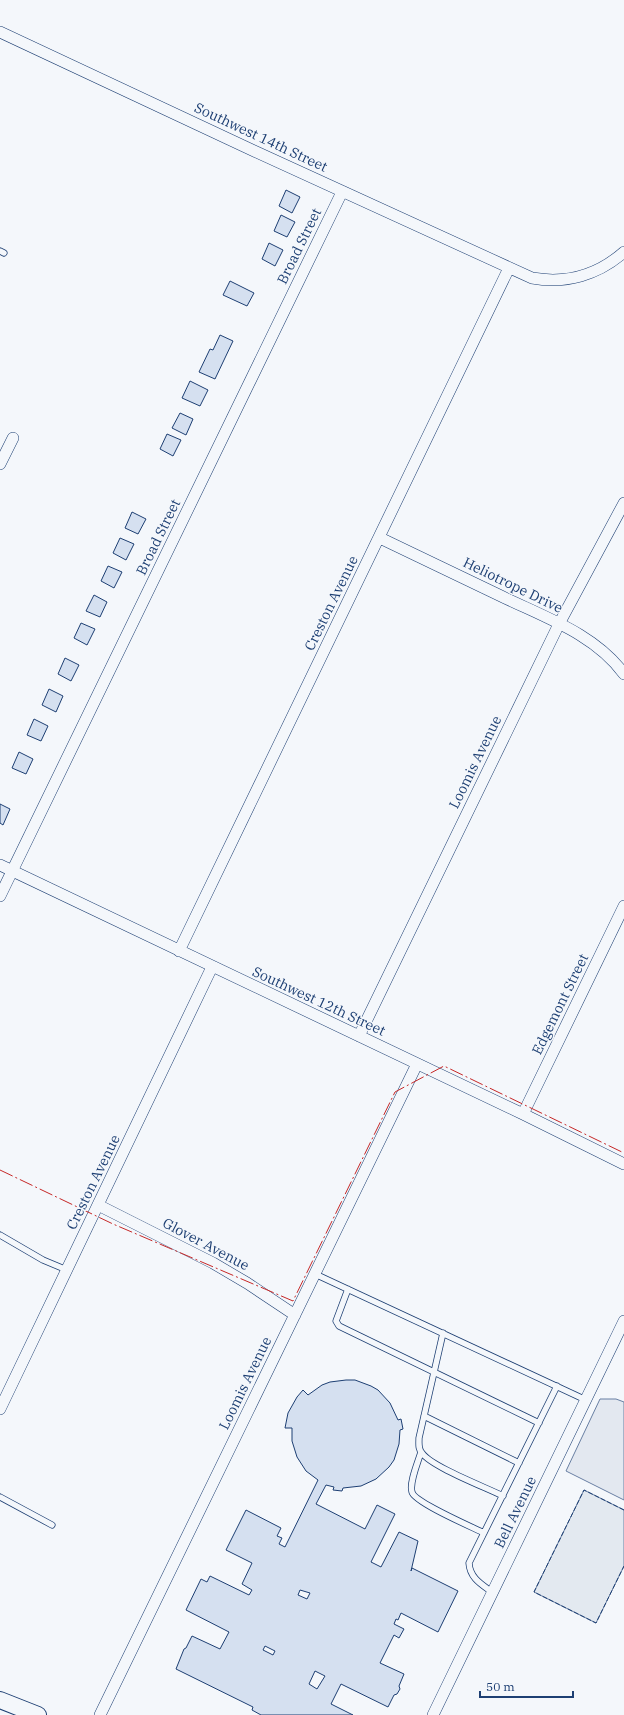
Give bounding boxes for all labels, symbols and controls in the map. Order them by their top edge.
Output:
street label: Southwest 14th Street [192,98,330,176]
street label: Broad Street [273,205,325,287]
street label: Broad Street [132,496,184,578]
street label: Creston Avenue [300,553,362,653]
street label: Heliotrope Drive [460,553,566,617]
street label: Loomis Avenue [445,713,505,811]
street label: Edgemont Street [528,951,592,1057]
street label: Southwest 12th Street [250,962,388,1040]
street label: Creston Avenue [62,1132,124,1232]
street label: Glover Avenue [160,1214,252,1274]
street label: Loomis Avenue [215,1334,275,1432]
street label: Bell Avenue [490,1473,540,1551]
scale bar [480,1673,573,1699]
text: 50 m [486,1679,515,1694]

